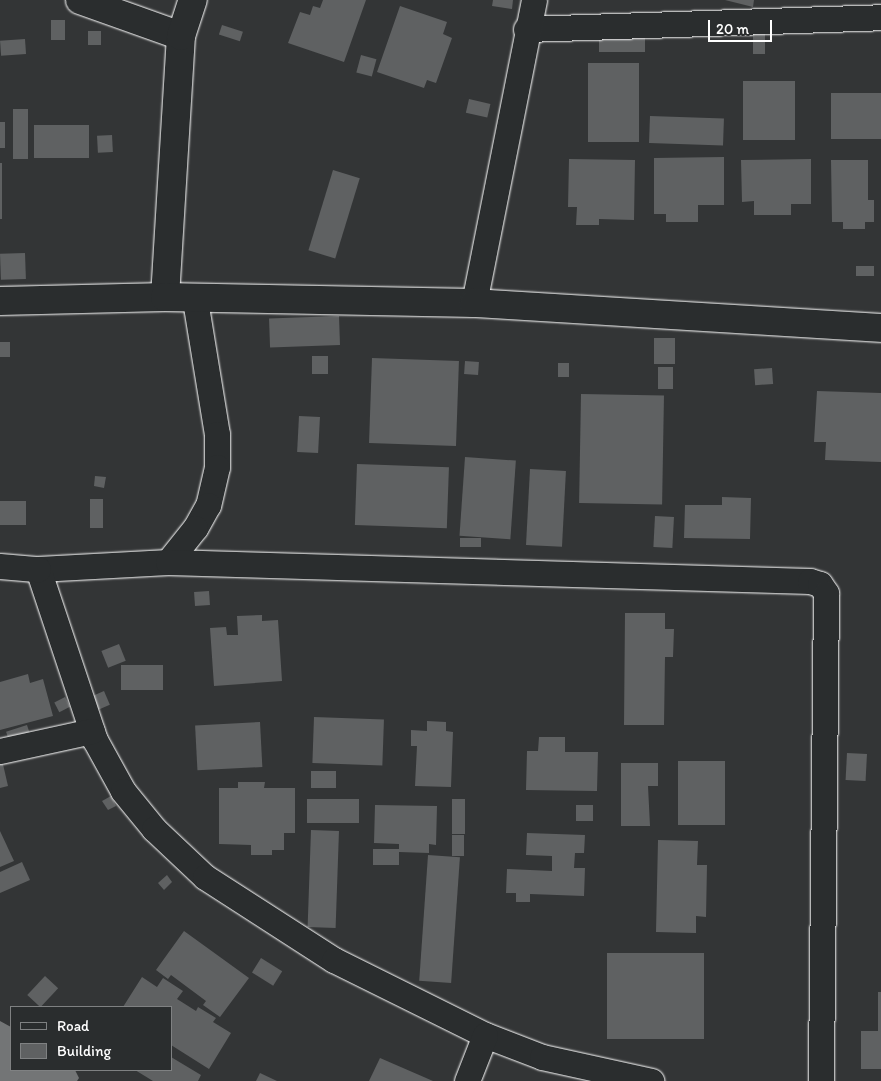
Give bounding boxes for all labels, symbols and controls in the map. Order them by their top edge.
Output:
scale bar [711,10,775,42]
text: 20 m [716,20,749,38]
legend [10,1006,172,1071]
text: Road [57,1017,89,1035]
text: Building [57,1042,111,1060]

